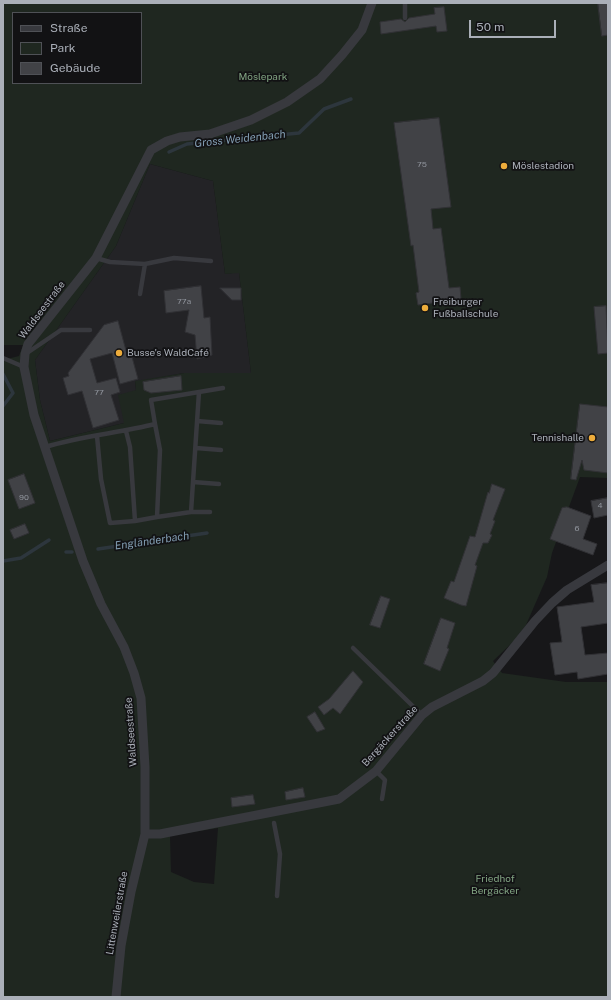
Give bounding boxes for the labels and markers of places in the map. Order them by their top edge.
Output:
place label: Möslestadion [512,160,574,172]
marker: Möslestadion [499,161,509,171]
place label: Freiburger Fußballschule [433,296,498,320]
marker: Freiburger Fußballschule [420,303,430,313]
place label: Busse's WaldCafé [127,347,209,359]
marker: Busse's WaldCafé [114,348,124,358]
place label: Tennishalle [531,432,584,444]
marker: Tennishalle [587,433,597,443]

